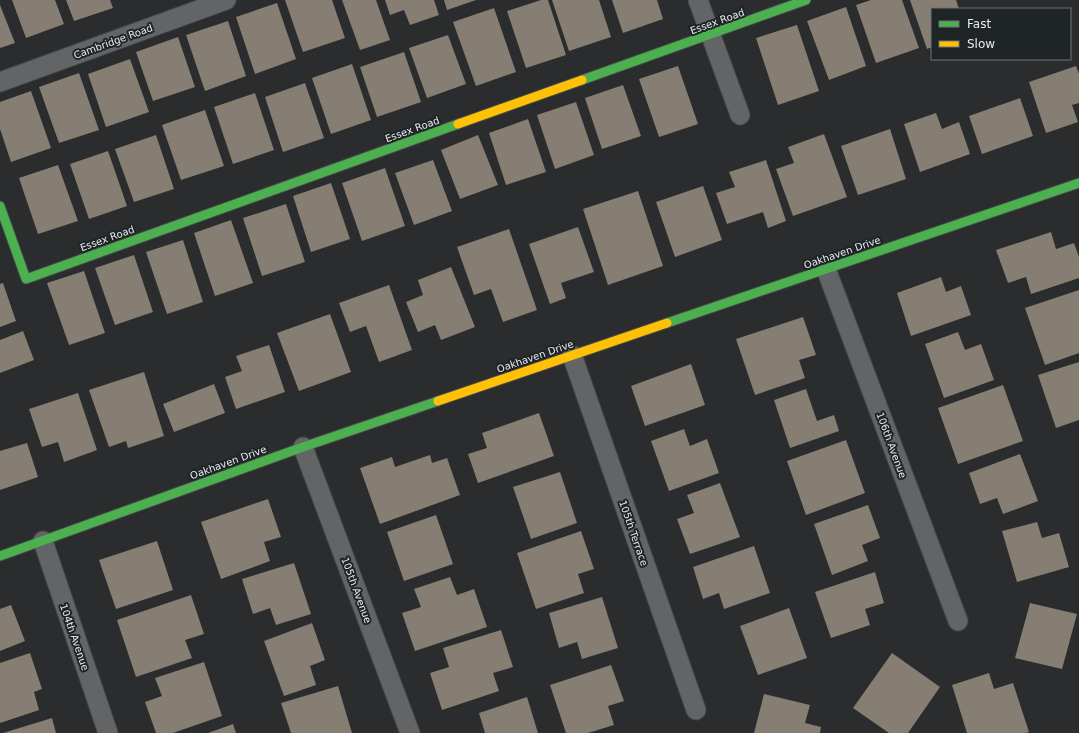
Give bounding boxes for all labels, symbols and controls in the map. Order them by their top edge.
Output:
street label: Essex Road [689,7,746,36]
legend [931,8,1071,60]
text: Fast [967,17,991,31]
street label: Cambridge Road [72,22,154,61]
text: Slow [967,37,995,51]
street label: Essex Road [384,115,441,144]
street label: Essex Road [79,224,136,253]
street label: Oakhaven Drive [802,234,882,271]
street label: Oakhaven Drive [495,338,575,375]
street label: 106th Avenue [874,411,909,480]
street label: Oakhaven Drive [188,444,268,481]
street label: 105th Terrace [617,499,650,568]
street label: 105th Avenue [339,556,374,625]
street label: 104th Avenue [58,602,91,672]

